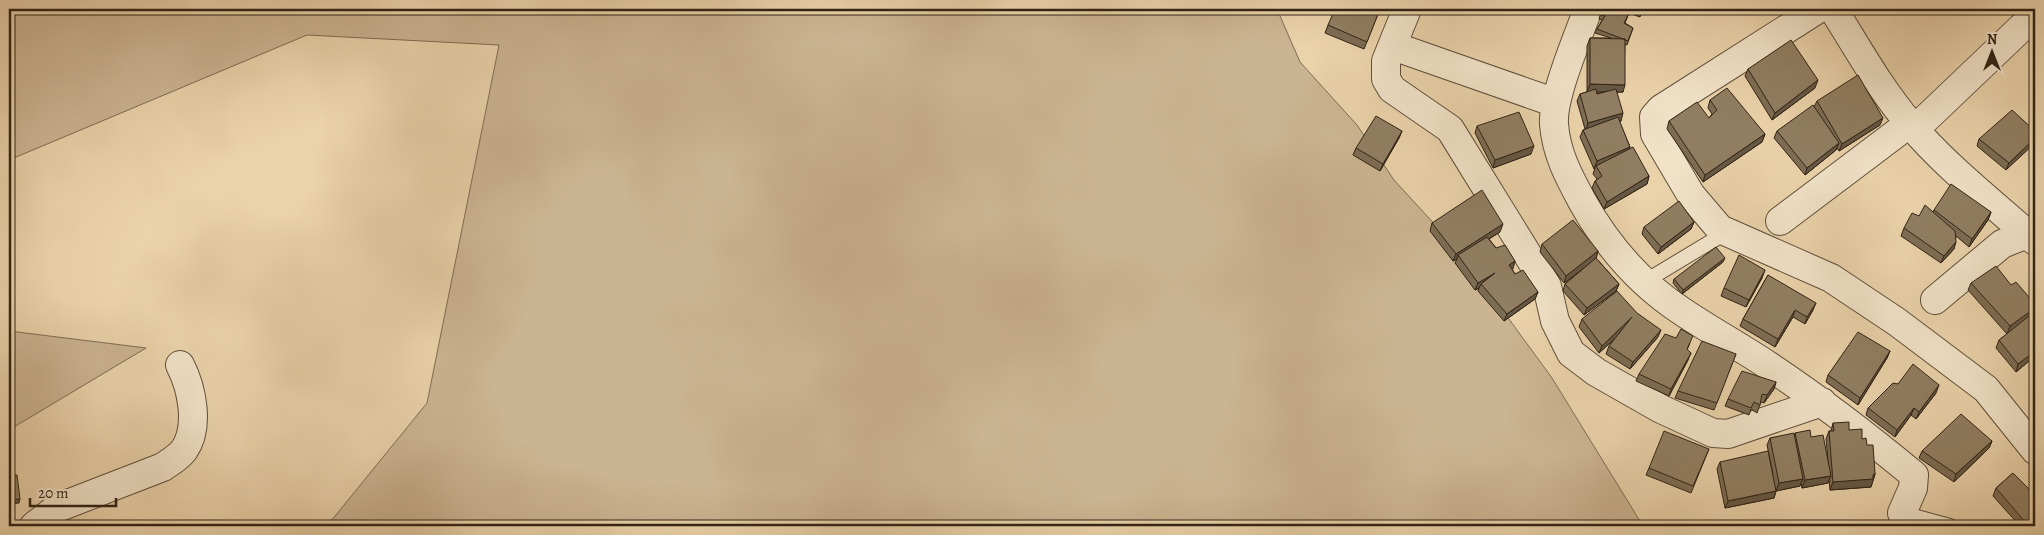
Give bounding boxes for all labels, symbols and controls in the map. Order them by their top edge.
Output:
north arrow [1966,28,2016,78]
text: N [1987,30,1997,49]
scale bar [30,475,116,507]
text: 20 m [38,483,69,503]

